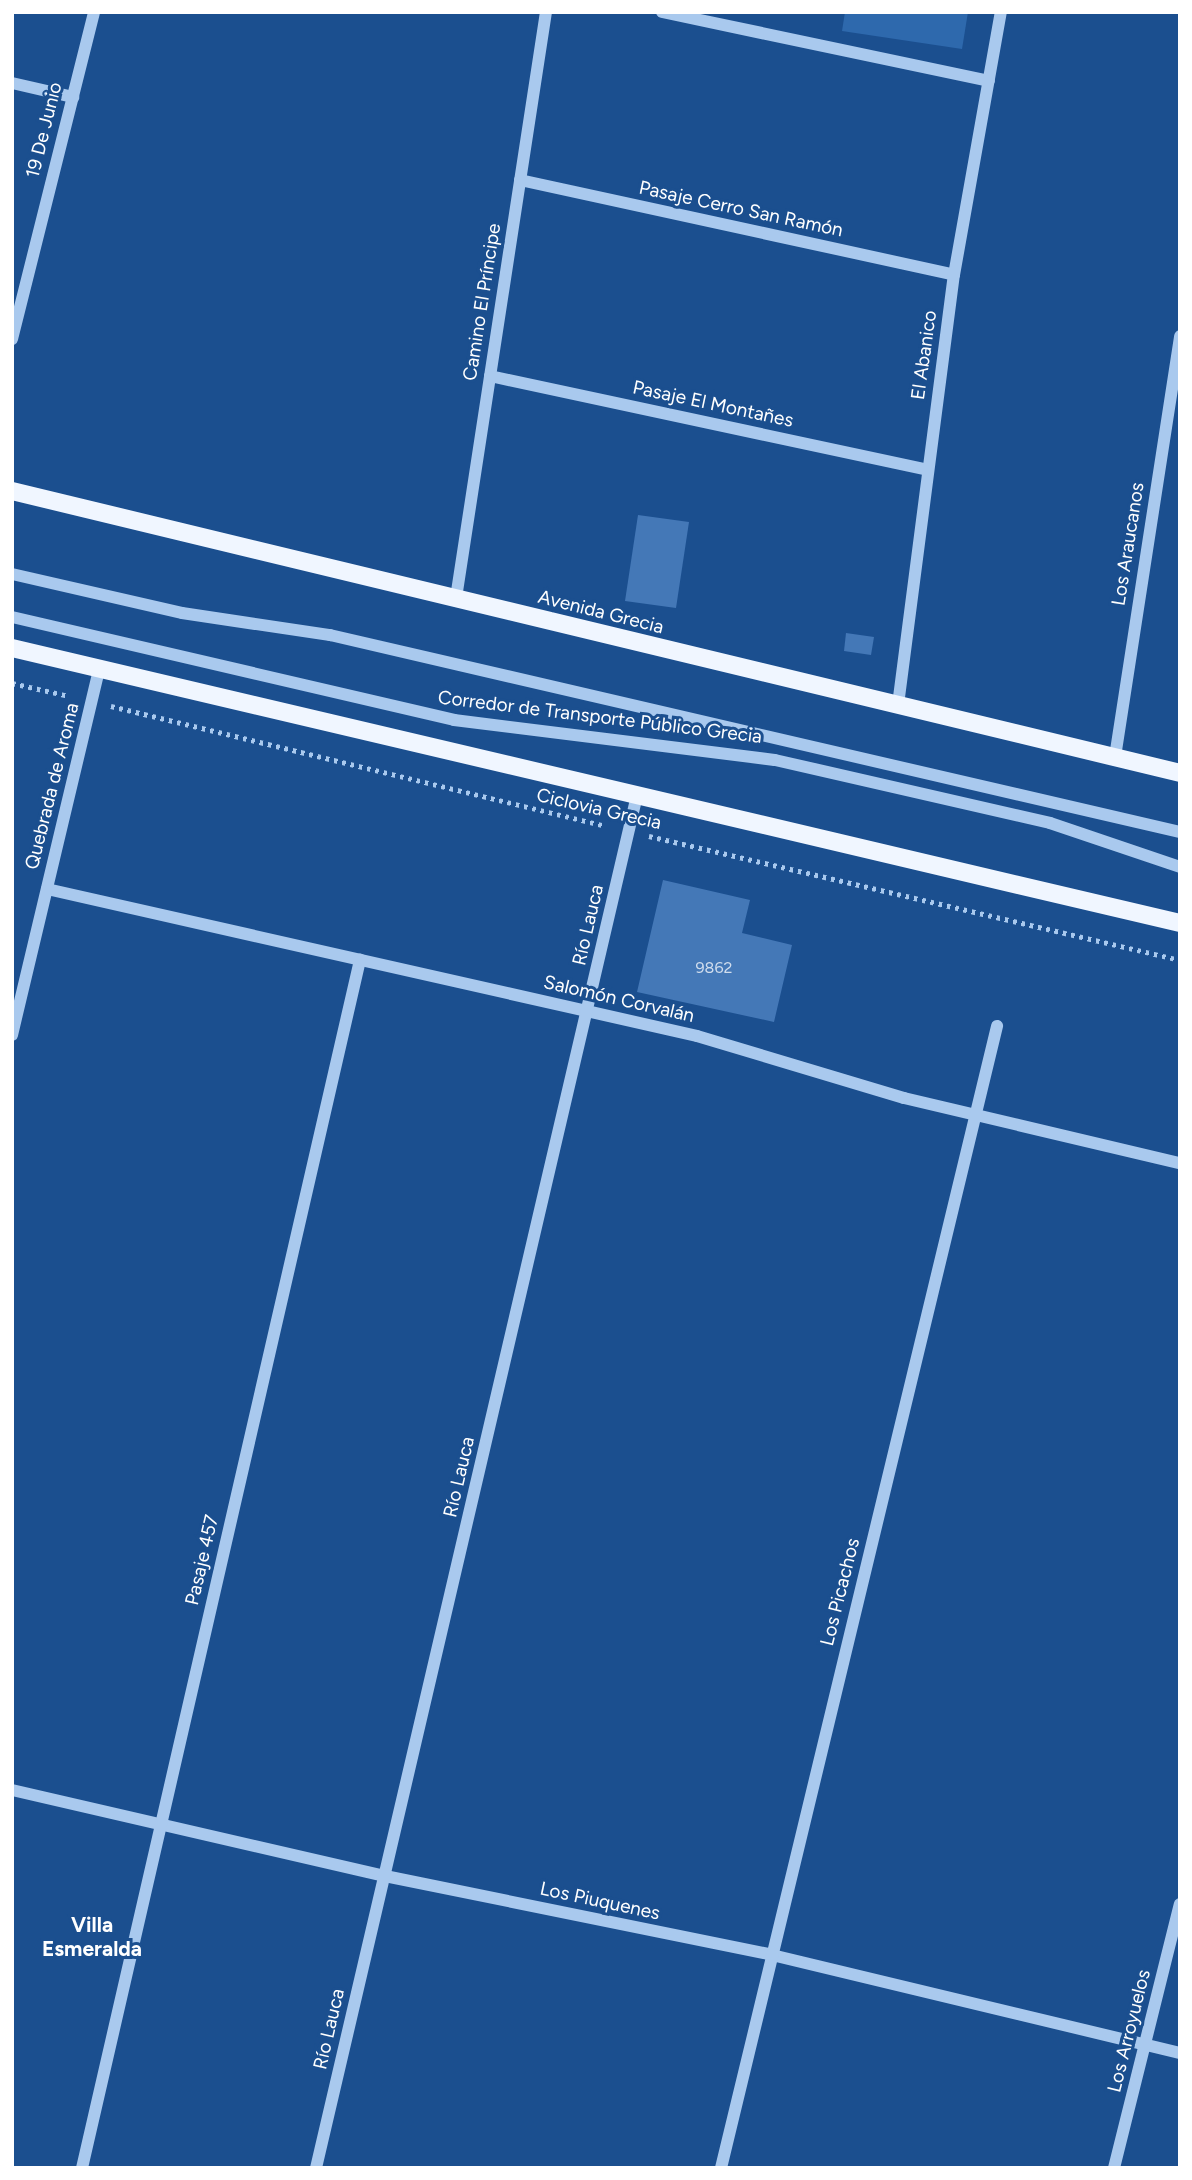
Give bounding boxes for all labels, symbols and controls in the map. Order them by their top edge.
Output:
street label: 19 De Junio [21,80,67,180]
street label: Pasaje Cerro San Ramón [637,176,845,242]
street label: Camino El Príncipe [458,222,506,382]
street label: El Abanico [906,309,942,401]
street label: Pasaje El Montañes [631,376,795,432]
street label: Los Araucanos [1107,481,1149,607]
street label: Avenida Grecia [536,585,666,639]
street label: Corredor de Transporte Público Grecia [437,686,763,748]
street label: Quebrada de Aroma [20,700,84,872]
street label: Ciclovia Grecia [534,784,664,834]
street label: Río Lauca [568,882,608,968]
house number: 9862 [696,958,732,978]
street label: Salomón Corvalán [541,971,697,1027]
street label: Río Lauca [439,1434,479,1520]
street label: Pasaje 457 [181,1513,223,1607]
street label: Los Picachos [816,1536,864,1648]
street label: Los Piuquenes [538,1877,662,1925]
district label: Villa Esmeralda [42,1912,142,1962]
street label: Los Arroyuelos [1103,1967,1155,2095]
street label: Río Lauca [309,1986,349,2072]

